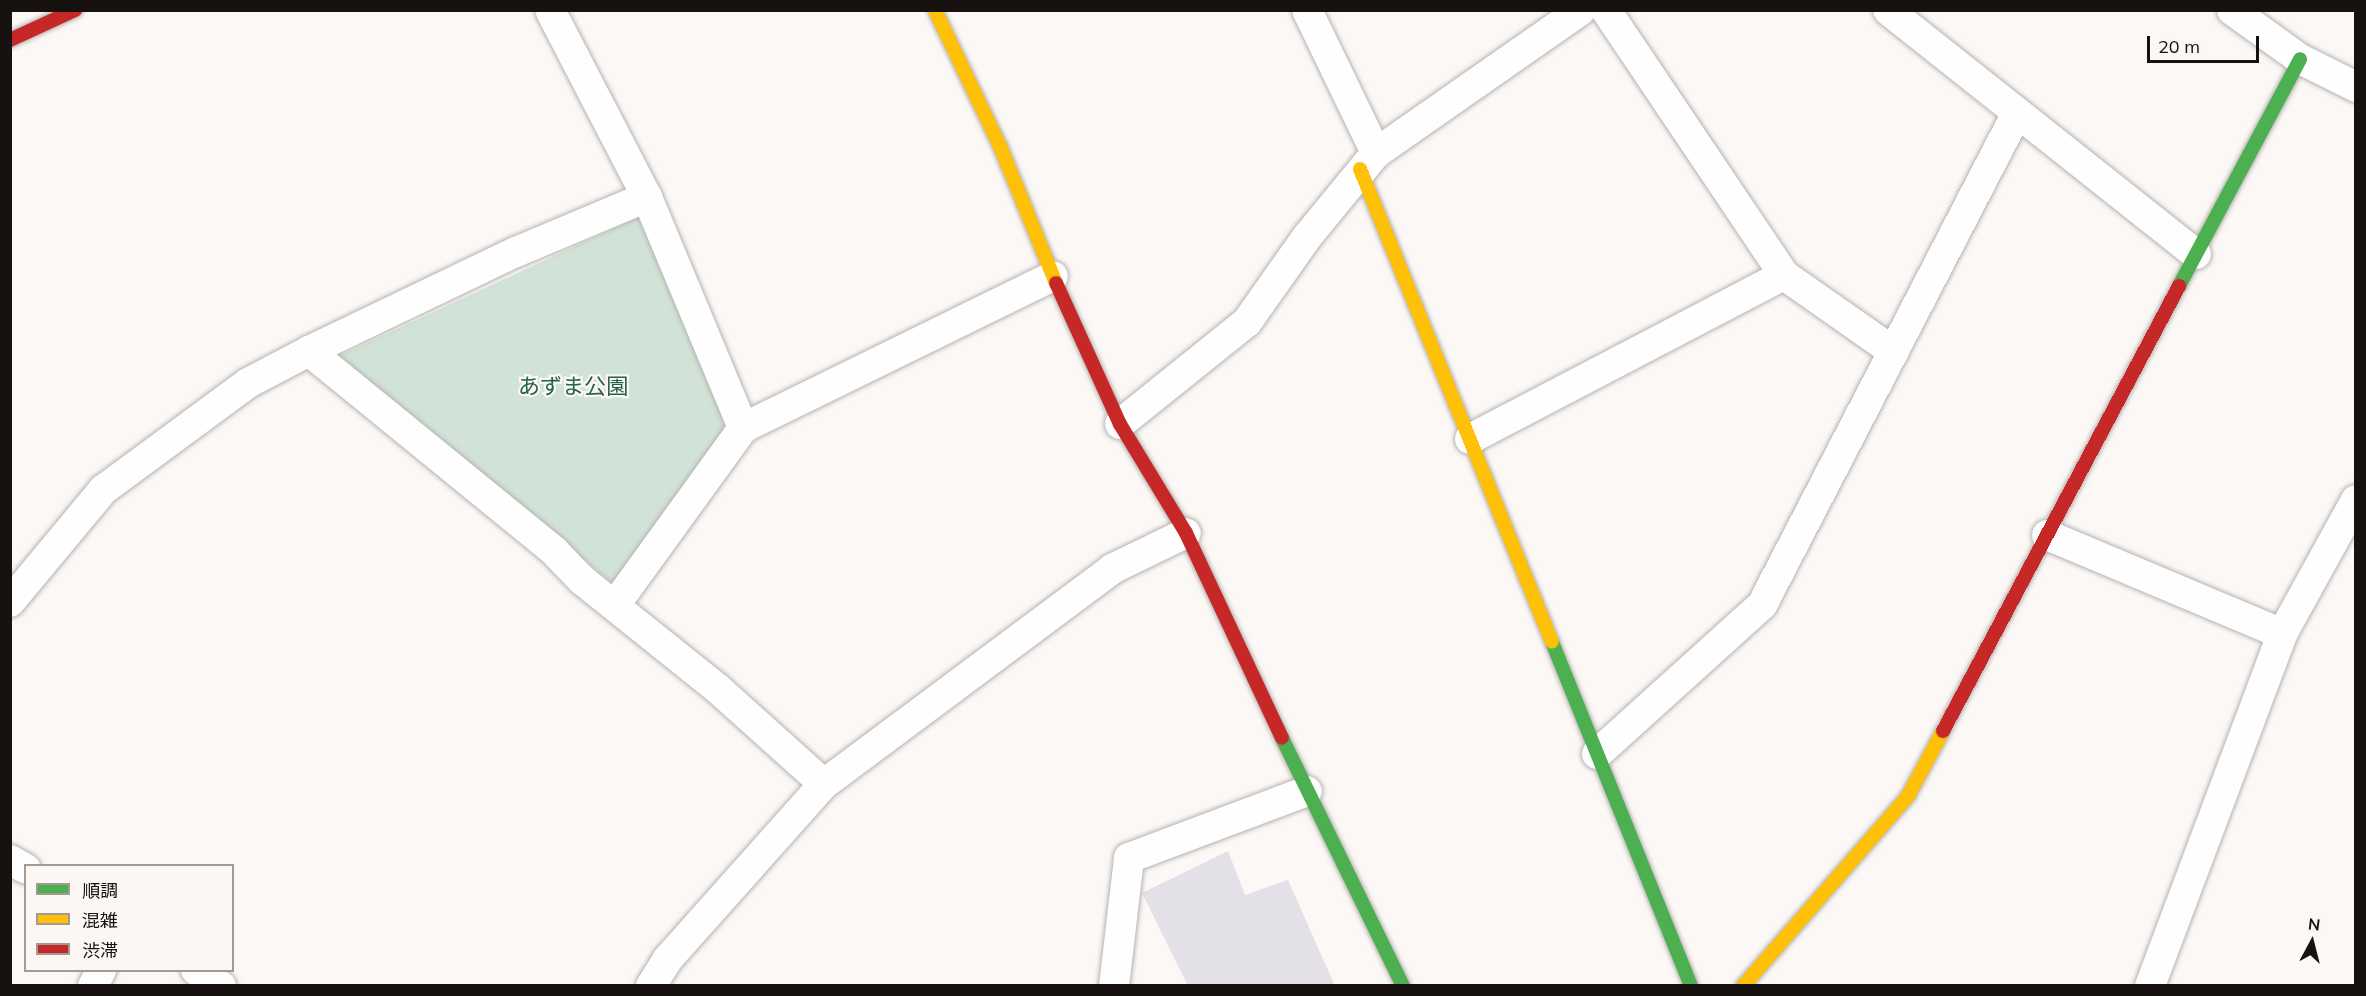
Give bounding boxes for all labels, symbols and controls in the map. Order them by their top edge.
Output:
scale bar [2150,24,2262,62]
text: 20 m [2158,35,2200,58]
park label: あずま公園 [518,374,628,400]
legend [24,864,234,972]
text: 順調 [82,879,118,902]
text: 混雑 [82,909,118,932]
north arrow [2282,912,2342,972]
text: N [2307,913,2321,935]
text: 渋滞 [82,939,118,962]

